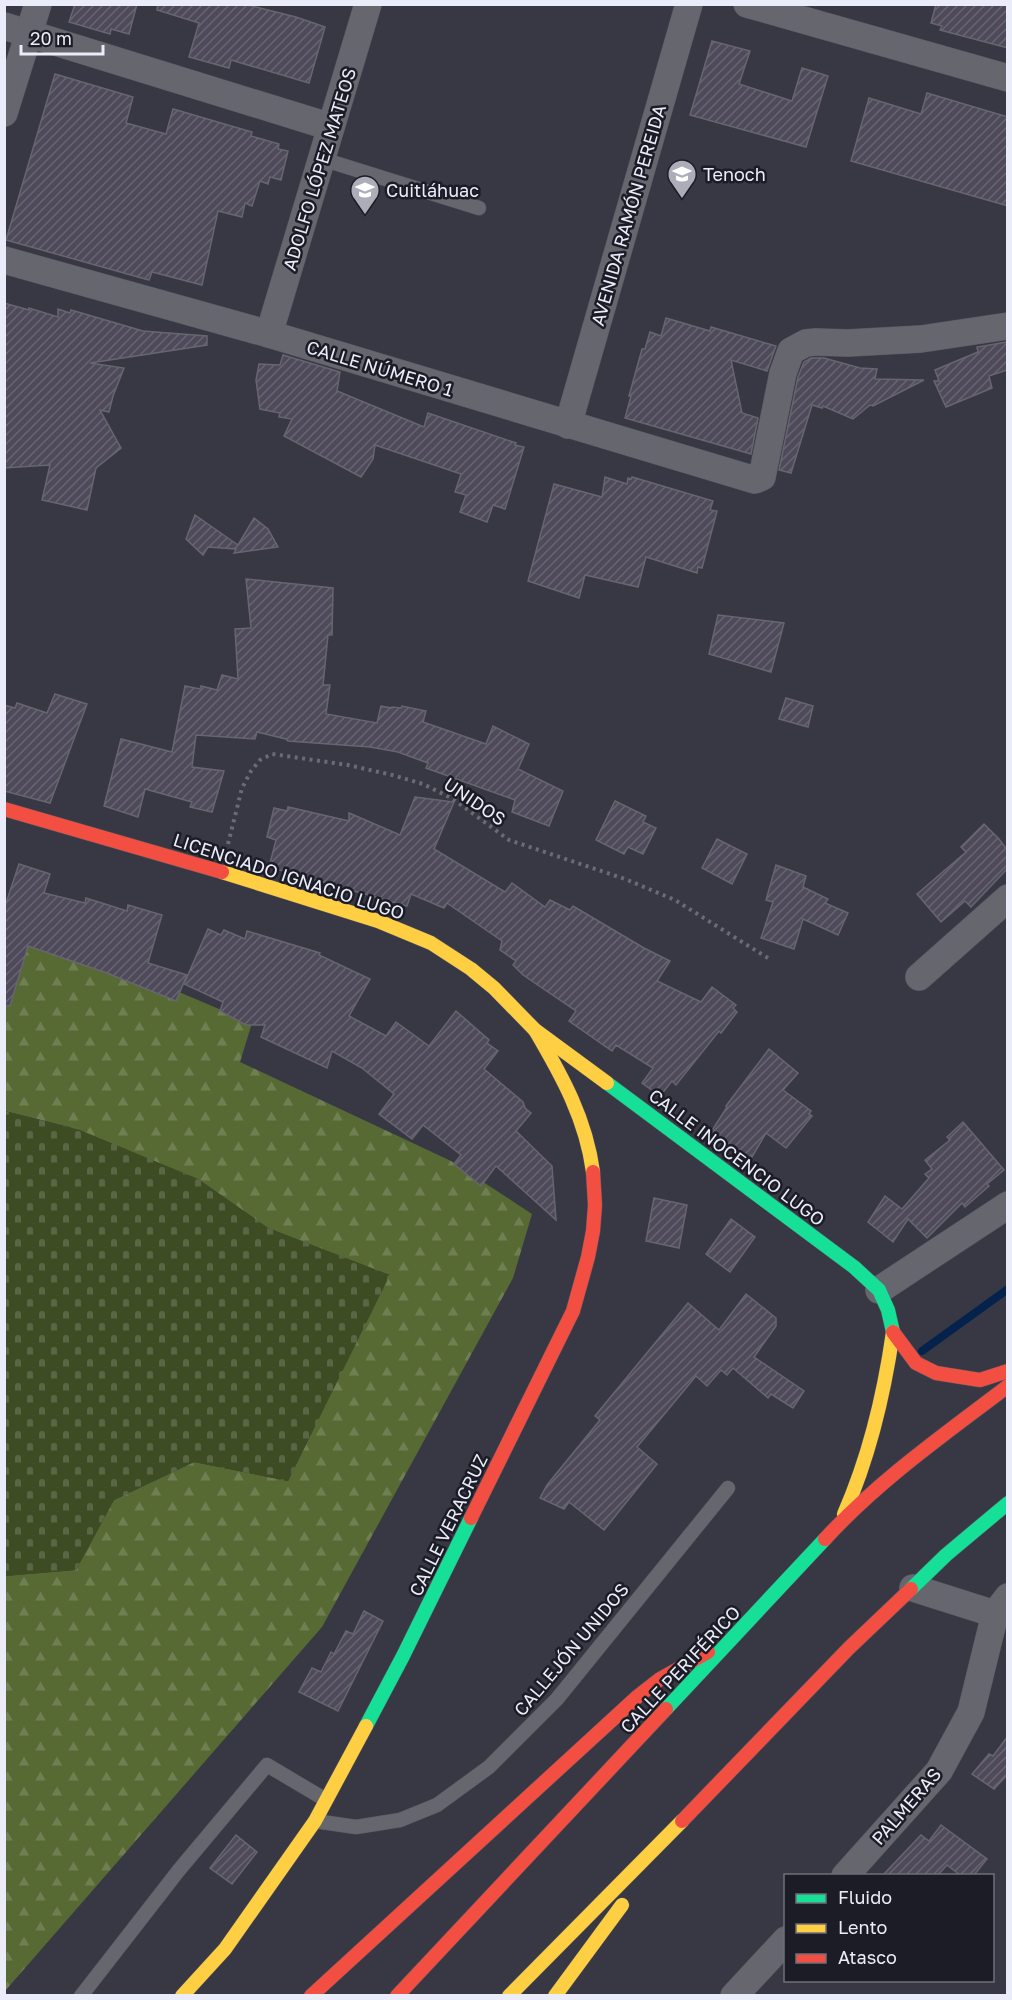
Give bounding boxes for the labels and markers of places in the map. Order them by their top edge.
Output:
school or university icon: Tenoch [666,158,698,200]
place label: Tenoch [703,163,766,185]
school or university icon: Cuitláhuac [349,174,381,216]
place label: Cuitláhuac [386,179,479,201]

